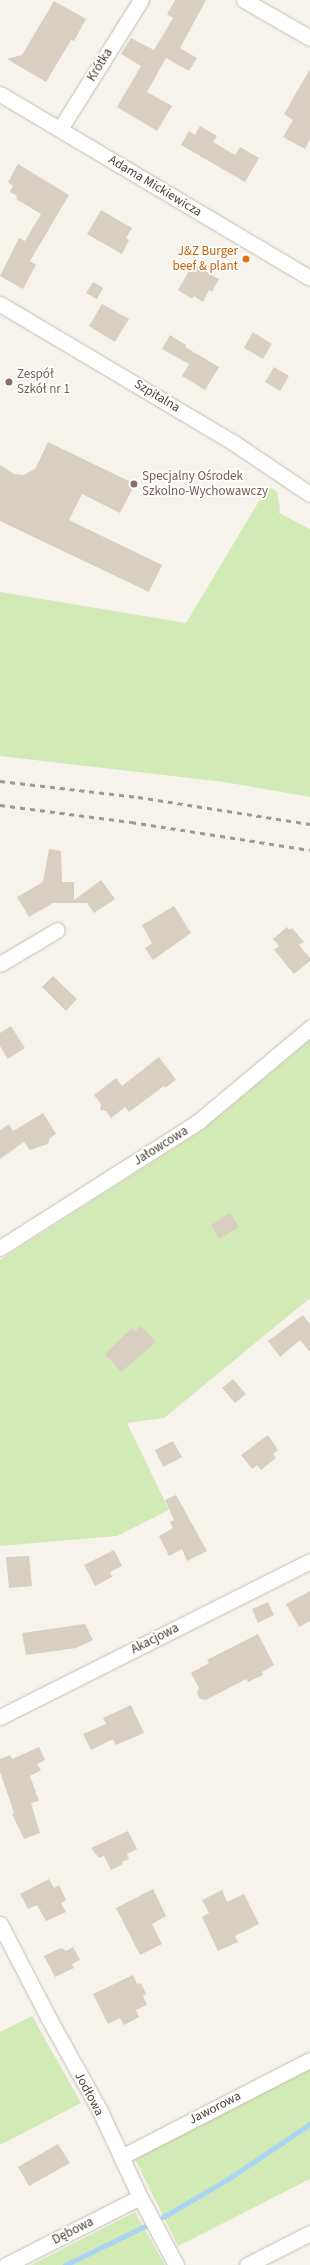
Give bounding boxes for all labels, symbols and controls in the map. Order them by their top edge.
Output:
street label: Krótka [84,46,116,84]
street label: Adama Mickiewicza [106,152,204,220]
place label: J&Z Burger beef & plant [172,244,238,275]
marker: J&Z Burger beef & plant [241,254,251,264]
place label: Zespół Szkół nr 1 [17,367,70,398]
street label: Szpitalna [131,376,183,416]
marker: Zespół Szkół nr 1 [4,377,14,387]
place label: Specjalny Ośrodek Szkolno-Wychowawczy [142,469,268,500]
marker: Specjalny Ośrodek Szkolno-Wychowawczy [129,479,139,489]
street label: Jałowcowa [131,1123,191,1169]
street label: Akacjowa [128,1620,182,1658]
street label: Jodłowa [71,2070,107,2118]
street label: Jaworowa [186,2088,244,2128]
street label: Dębowa [50,2214,96,2248]

